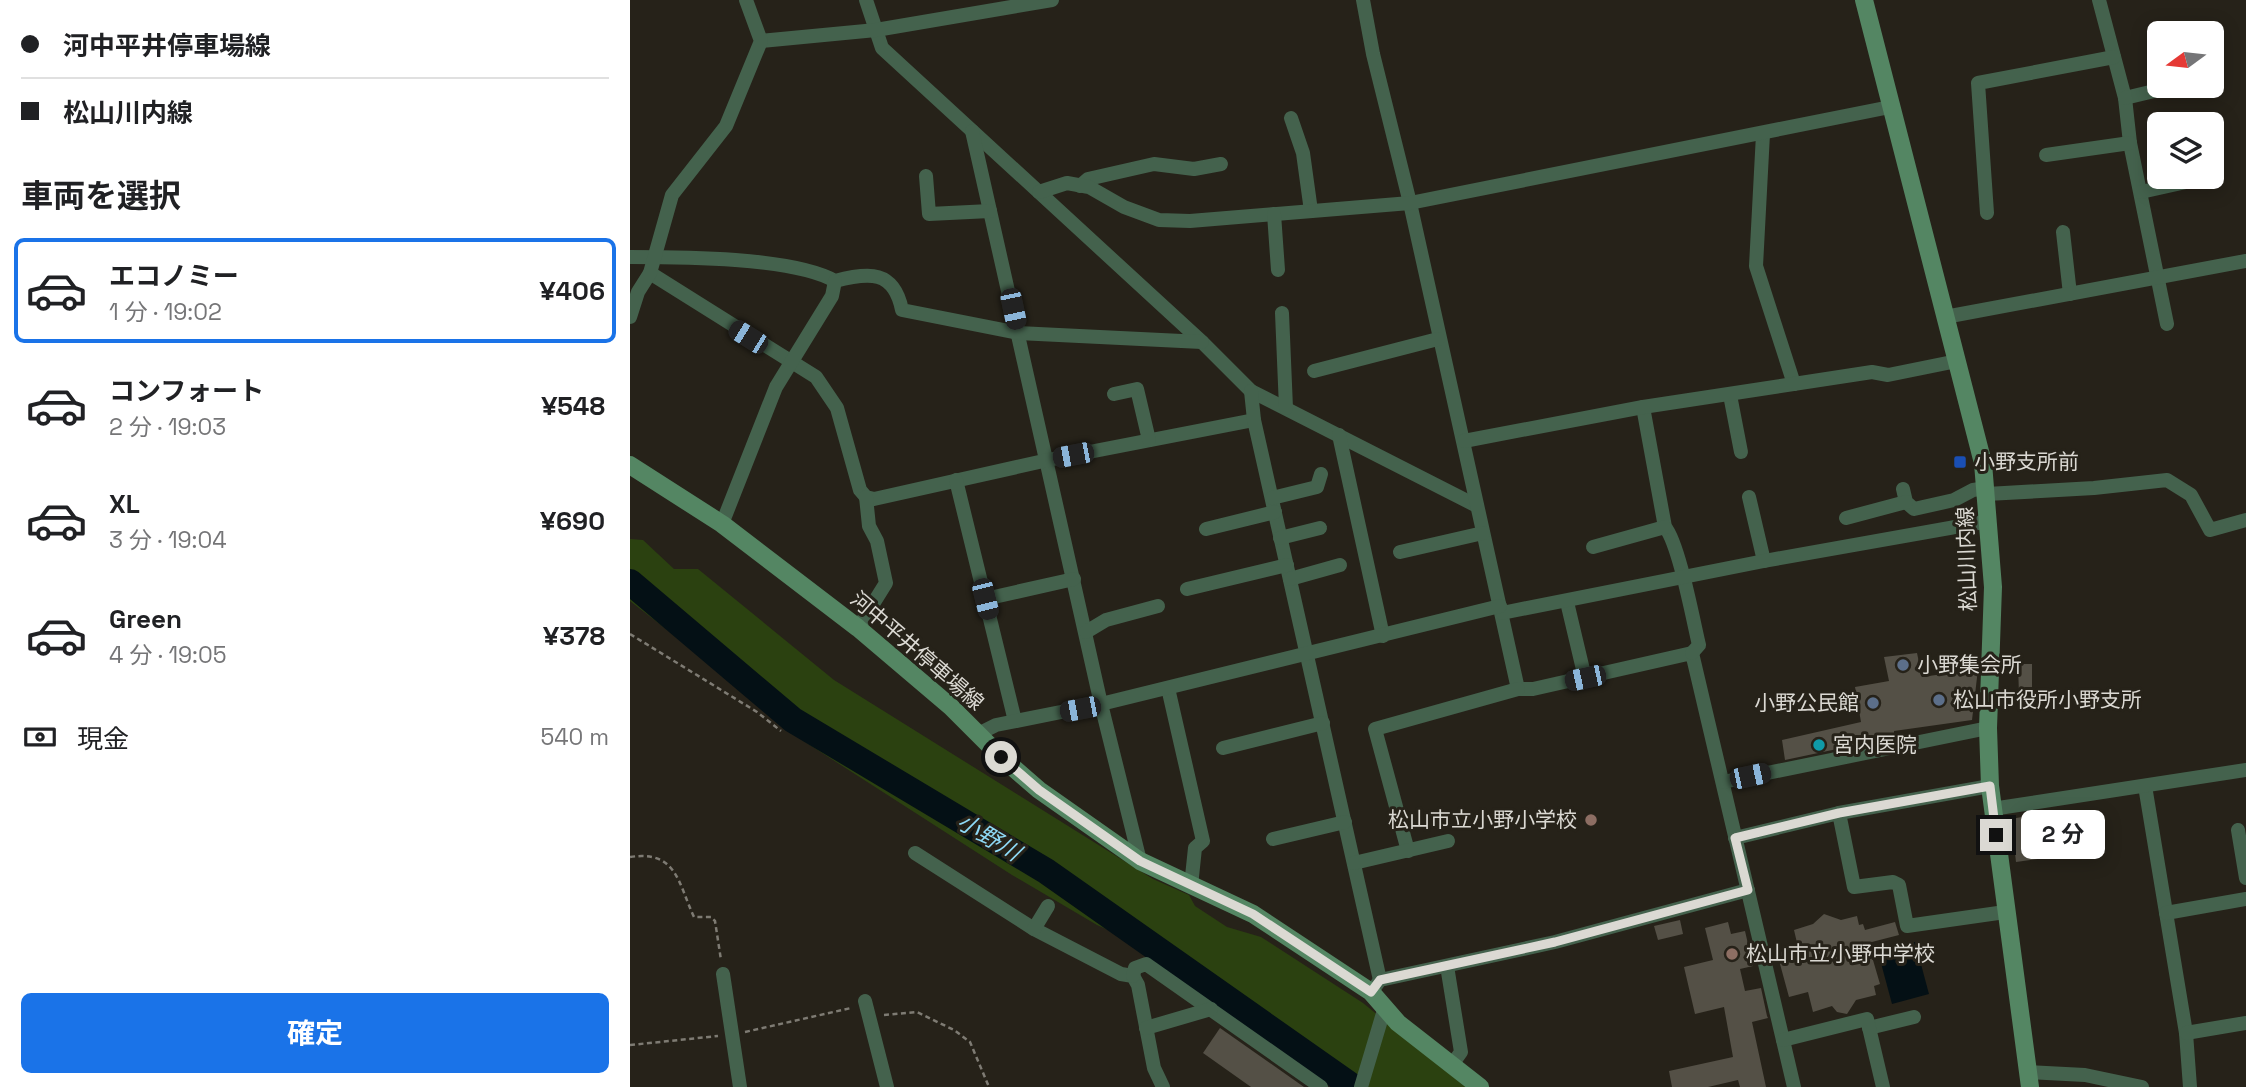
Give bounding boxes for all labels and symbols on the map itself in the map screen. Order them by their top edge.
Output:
north arrow [2147,21,2224,98]
car [999,286,1028,332]
car [725,317,772,357]
car [1051,441,1096,469]
place label: 小野支所前 [1974,448,2079,475]
marker: 小野支所前 [1952,454,1968,470]
street label: 松山川内線 [1951,506,1982,612]
car [970,576,1001,622]
street label: 河中平井停車場線 [845,585,990,716]
place label: 小野集会所 [1917,651,2022,678]
marker: 小野集会所 [1895,657,1911,673]
car [1563,663,1608,693]
place label: 松山市役所小野支所 [1953,686,2142,713]
place label: 小野公民館 [1754,689,1859,716]
marker: 松山市役所小野支所 [1931,692,1947,708]
car [1058,695,1103,723]
marker: 小野公民館 [1865,695,1881,711]
place label: 宮内医院 [1833,731,1917,758]
marker: 宮内医院 [1811,737,1827,753]
route start [985,741,1017,773]
car [1728,761,1773,791]
water label: 小野川 [952,806,1029,869]
place label: 松山市立小野小学校 [1388,806,1577,833]
callout: 2 分 [2020,810,2104,860]
marker: 松山市立小野小学校 [1583,812,1599,828]
route end [1980,819,2012,851]
place label: 松山市立小野中学校 [1746,940,1935,967]
marker: 松山市立小野中学校 [1724,946,1740,962]

